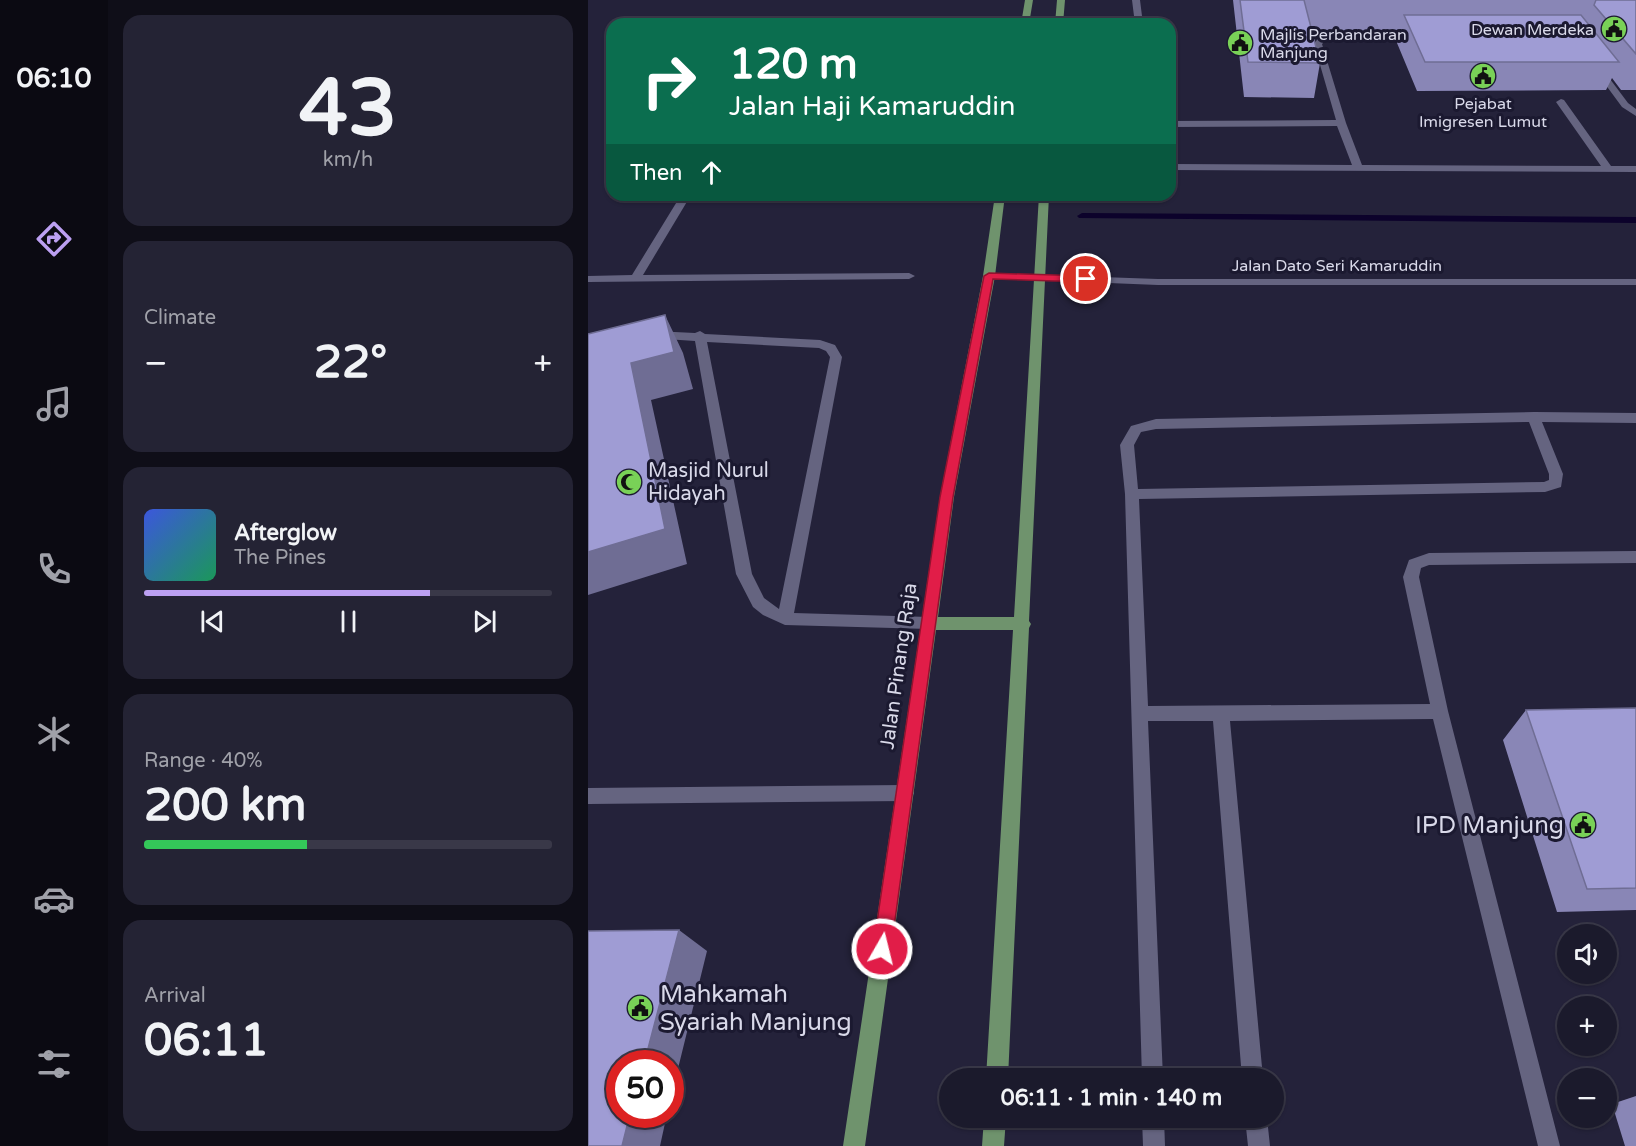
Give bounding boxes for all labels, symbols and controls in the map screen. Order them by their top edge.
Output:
public building icon: Dewan Merdeka [1599,14,1629,44]
place label: Dewan Merdeka [1471,20,1594,40]
place label: Majlis Perbandaran Manjung [1260,25,1407,63]
public building icon: Majlis Perbandaran Manjung [1225,28,1255,58]
text: 120 m [729,39,858,90]
icon: right [630,42,708,120]
public building icon: Pejabat Imigresen Lumut [1468,61,1498,91]
text: 06:10 [17,62,91,95]
text: 43 [299,62,397,156]
text: Jalan Haji Kamaruddin [729,90,1016,123]
place label: Pejabat Imigresen Lumut [1419,94,1547,132]
text: km/h [323,148,373,172]
icon: ahead [695,156,728,189]
text: Then [630,160,683,186]
icon: directions [33,218,75,260]
pin [1060,253,1111,304]
street label: Jalan Dato Seri Kamaruddin [1232,256,1442,276]
icon: arrive [1069,262,1102,295]
text: Climate [144,306,216,330]
text: 22° [314,336,387,390]
text: − [144,344,168,383]
text: + [533,344,552,383]
icon: music [33,383,75,425]
place label: Masjid Nurul Hidayah [648,459,769,506]
mosque icon: Masjid Nurul Hidayah [614,467,644,497]
text: Afterglow [234,520,337,546]
text: The Pines [234,546,326,570]
icon: phone [33,548,75,590]
street label: Jalan Pinang Raja [875,581,923,751]
icon: previous [196,605,229,638]
icon: pause [332,605,365,638]
icon: next [468,605,501,638]
icon: climate [33,713,75,755]
text: Range · 40% [144,749,263,773]
text: 200 km [144,779,306,833]
public building icon: IPD Manjung [1568,810,1598,840]
place label: IPD Manjung [1415,811,1564,840]
icon: car [33,878,75,920]
position arrow [850,917,914,981]
map controls [1557,924,1617,1128]
button: sound [1557,924,1617,984]
place label: Mahkamah Syariah Manjung [660,980,852,1037]
text: Arrival [144,984,206,1008]
public building icon: Mahkamah Syariah Manjung [625,993,655,1023]
button: + [1557,996,1617,1056]
text: 06:11 [144,1014,269,1068]
icon: filters [33,1043,75,1085]
speed limit sign: 50 [606,1050,684,1128]
button: − [1557,1068,1617,1128]
text: 06:11 · 1 min · 140 m [1001,1085,1222,1111]

